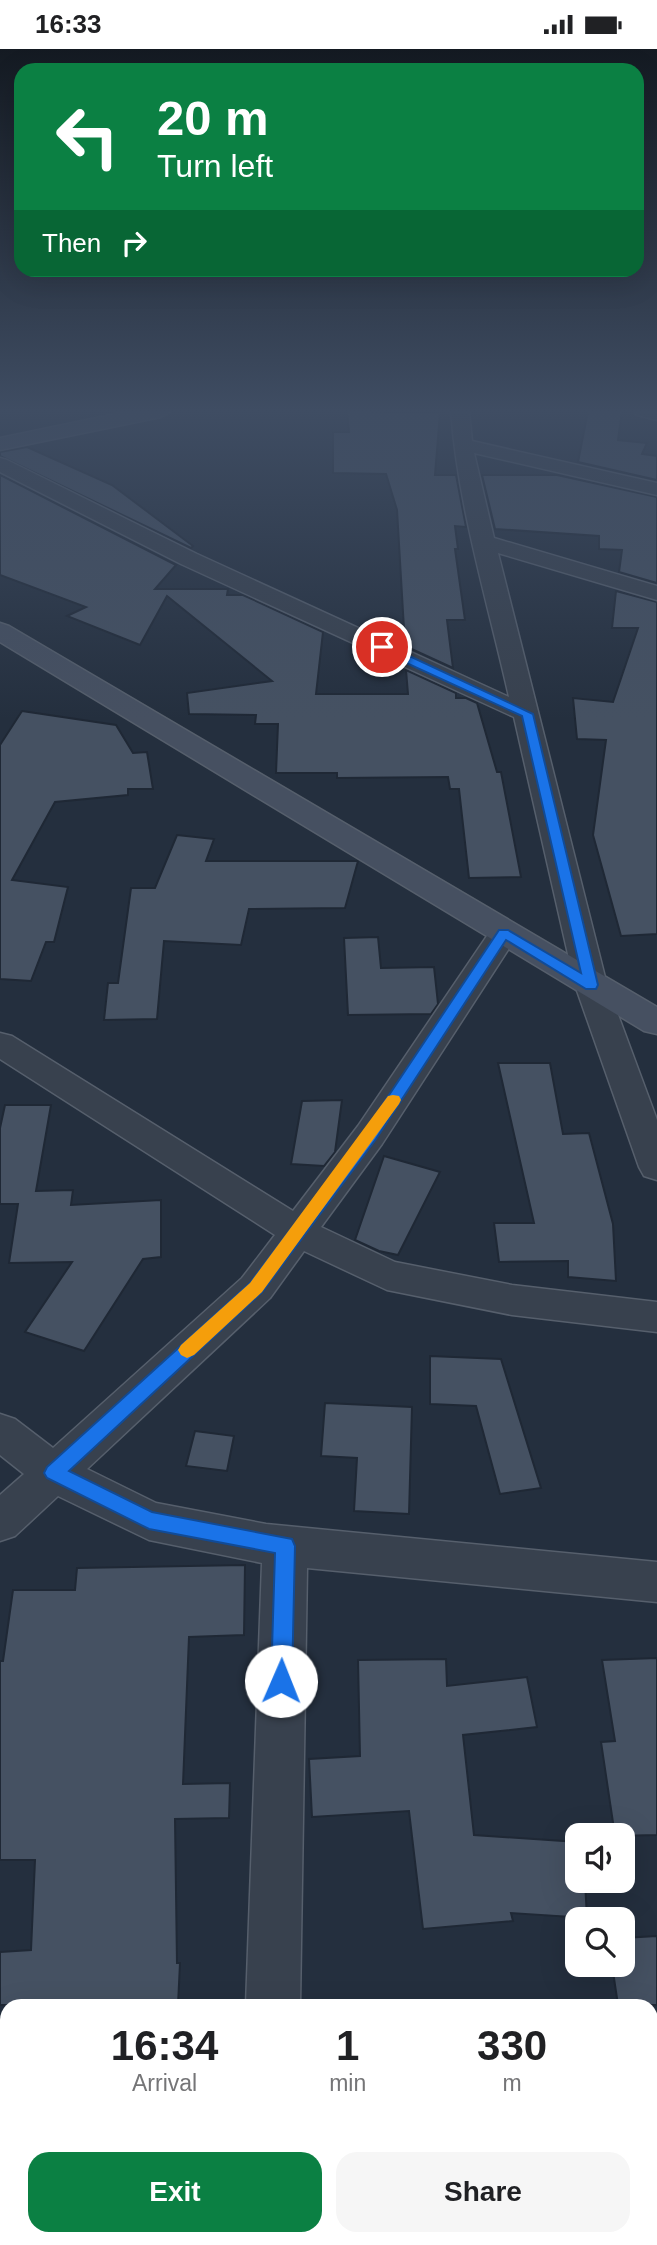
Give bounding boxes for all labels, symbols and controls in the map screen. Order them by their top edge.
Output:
text: 16:33 [35,9,102,39]
icon: left [42,91,133,182]
text: 20 m [157,91,269,145]
text: Turn left [157,148,273,184]
icon: right [115,224,153,262]
text: Then [42,228,101,258]
pin [352,617,412,677]
icon: arrive [363,628,401,666]
position arrow [244,1644,318,1718]
map controls [565,1823,635,1977]
button: sound [565,1823,635,1893]
button: search [565,1907,635,1977]
text: 16:34 [111,2022,218,2069]
text: 1 [336,2022,359,2069]
text: 330 [477,2022,547,2069]
text: Arrival [132,2070,197,2096]
text: min [329,2070,366,2096]
text: m [503,2070,522,2096]
button: Exit [28,2152,322,2232]
button: Share [336,2152,630,2232]

